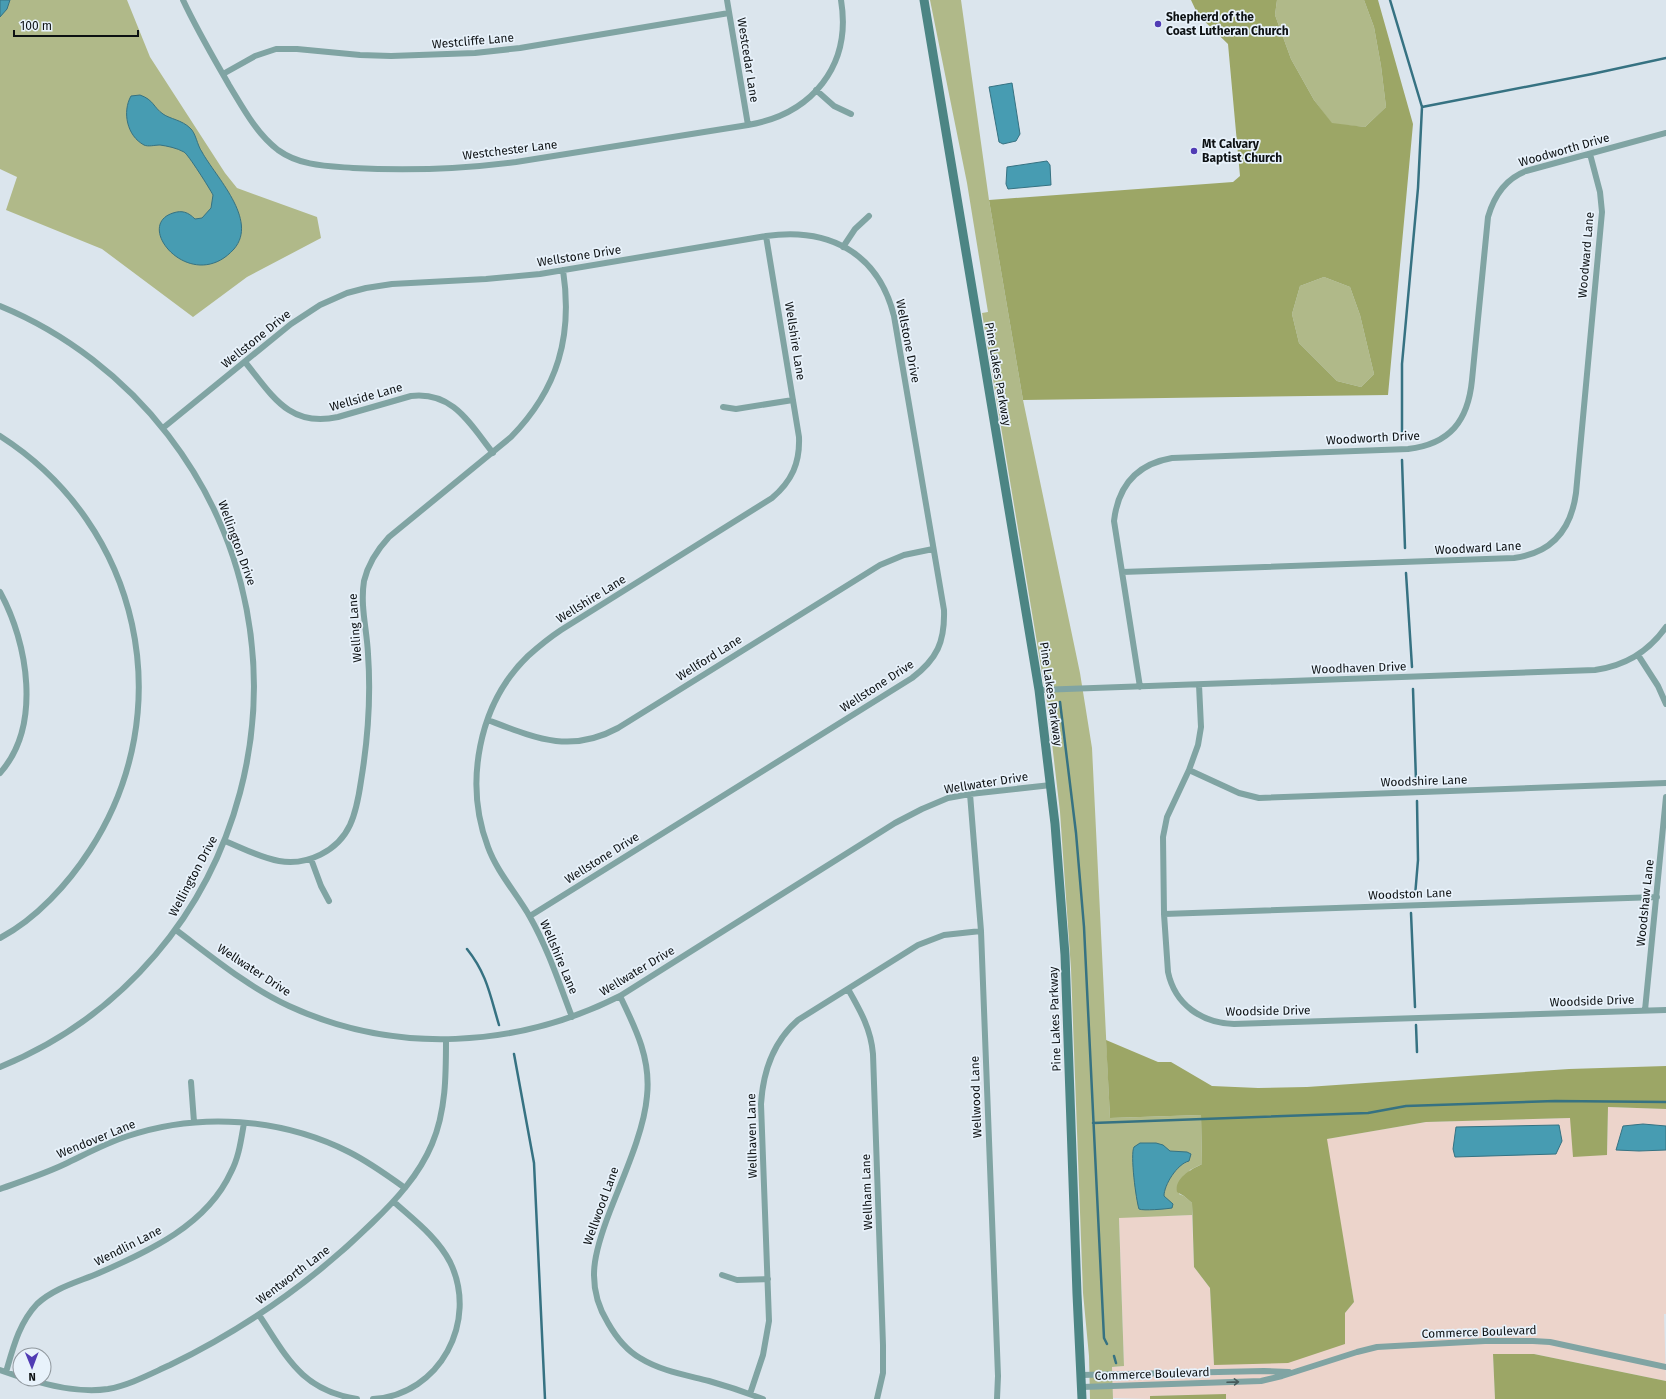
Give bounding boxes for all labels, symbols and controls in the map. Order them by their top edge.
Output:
place label: Shepherd of the Coast Lutheran Church [1166,10,1289,38]
scale bar [14,12,138,38]
street label: Westcedar Lane [734,17,762,103]
text: 100 m [20,19,52,33]
marker: Shepherd of the Coast Lutheran Church [1153,19,1163,29]
street label: Westcliffe Lane [431,30,515,52]
street label: Woodworth Drive [1517,130,1611,170]
street label: Westchester Lane [462,137,558,163]
place label: Mt Calvary Baptist Church [1202,137,1282,165]
marker: Mt Calvary Baptist Church [1189,146,1199,156]
street label: Woodward Lane [1575,211,1597,299]
street label: Wellstone Drive [536,242,622,270]
street label: Wellstone Drive [893,298,923,384]
street label: Wellshire Lane [782,301,808,381]
street label: Wellstone Drive [219,307,293,371]
street label: Pine Lakes Parkway [982,321,1014,427]
street label: Wellside Lane [328,380,404,414]
street label: Woodworth Drive [1326,429,1420,447]
street label: Wellington Drive [215,499,259,587]
street label: Woodward Lane [1434,539,1522,557]
street label: Wellshire Lane [554,572,628,626]
street label: Welling Lane [346,593,364,663]
street label: Wellford Lane [674,632,744,684]
street label: Pine Lakes Parkway [1037,641,1065,747]
street label: Wellstone Drive [838,657,916,715]
street label: Woodhaven Drive [1311,659,1407,677]
street label: Wellwater Drive [943,769,1029,797]
street label: Woodshire Lane [1380,772,1468,790]
street label: Wellstone Drive [562,830,642,886]
street label: Wellington Drive [166,833,220,919]
street label: Woodshaw Lane [1633,859,1657,947]
street label: Woodston Lane [1368,886,1452,902]
street label: Wellshire Lane [537,918,581,996]
street label: Wellwater Drive [215,941,293,999]
street label: Wellwater Drive [597,943,677,999]
street label: Pine Lakes Parkway [1046,966,1064,1072]
street label: Woodside Drive [1549,993,1635,1009]
street label: Woodside Drive [1225,1003,1311,1019]
street label: Wellwood Lane [968,1056,984,1138]
street label: Wellhaven Lane [744,1093,760,1179]
street label: Wendover Lane [55,1117,137,1161]
street label: Wellham Lane [859,1154,875,1230]
street label: Wellwood Lane [580,1165,622,1247]
street label: Wendlin Lane [92,1223,164,1269]
street label: Wentworth Lane [253,1243,333,1307]
street label: Commerce Boulevard [1421,1323,1537,1341]
north arrow [12,1347,52,1387]
street label: Commerce Boulevard [1094,1365,1210,1383]
text: N [28,1370,36,1383]
one-way arrow [1226,1378,1239,1386]

